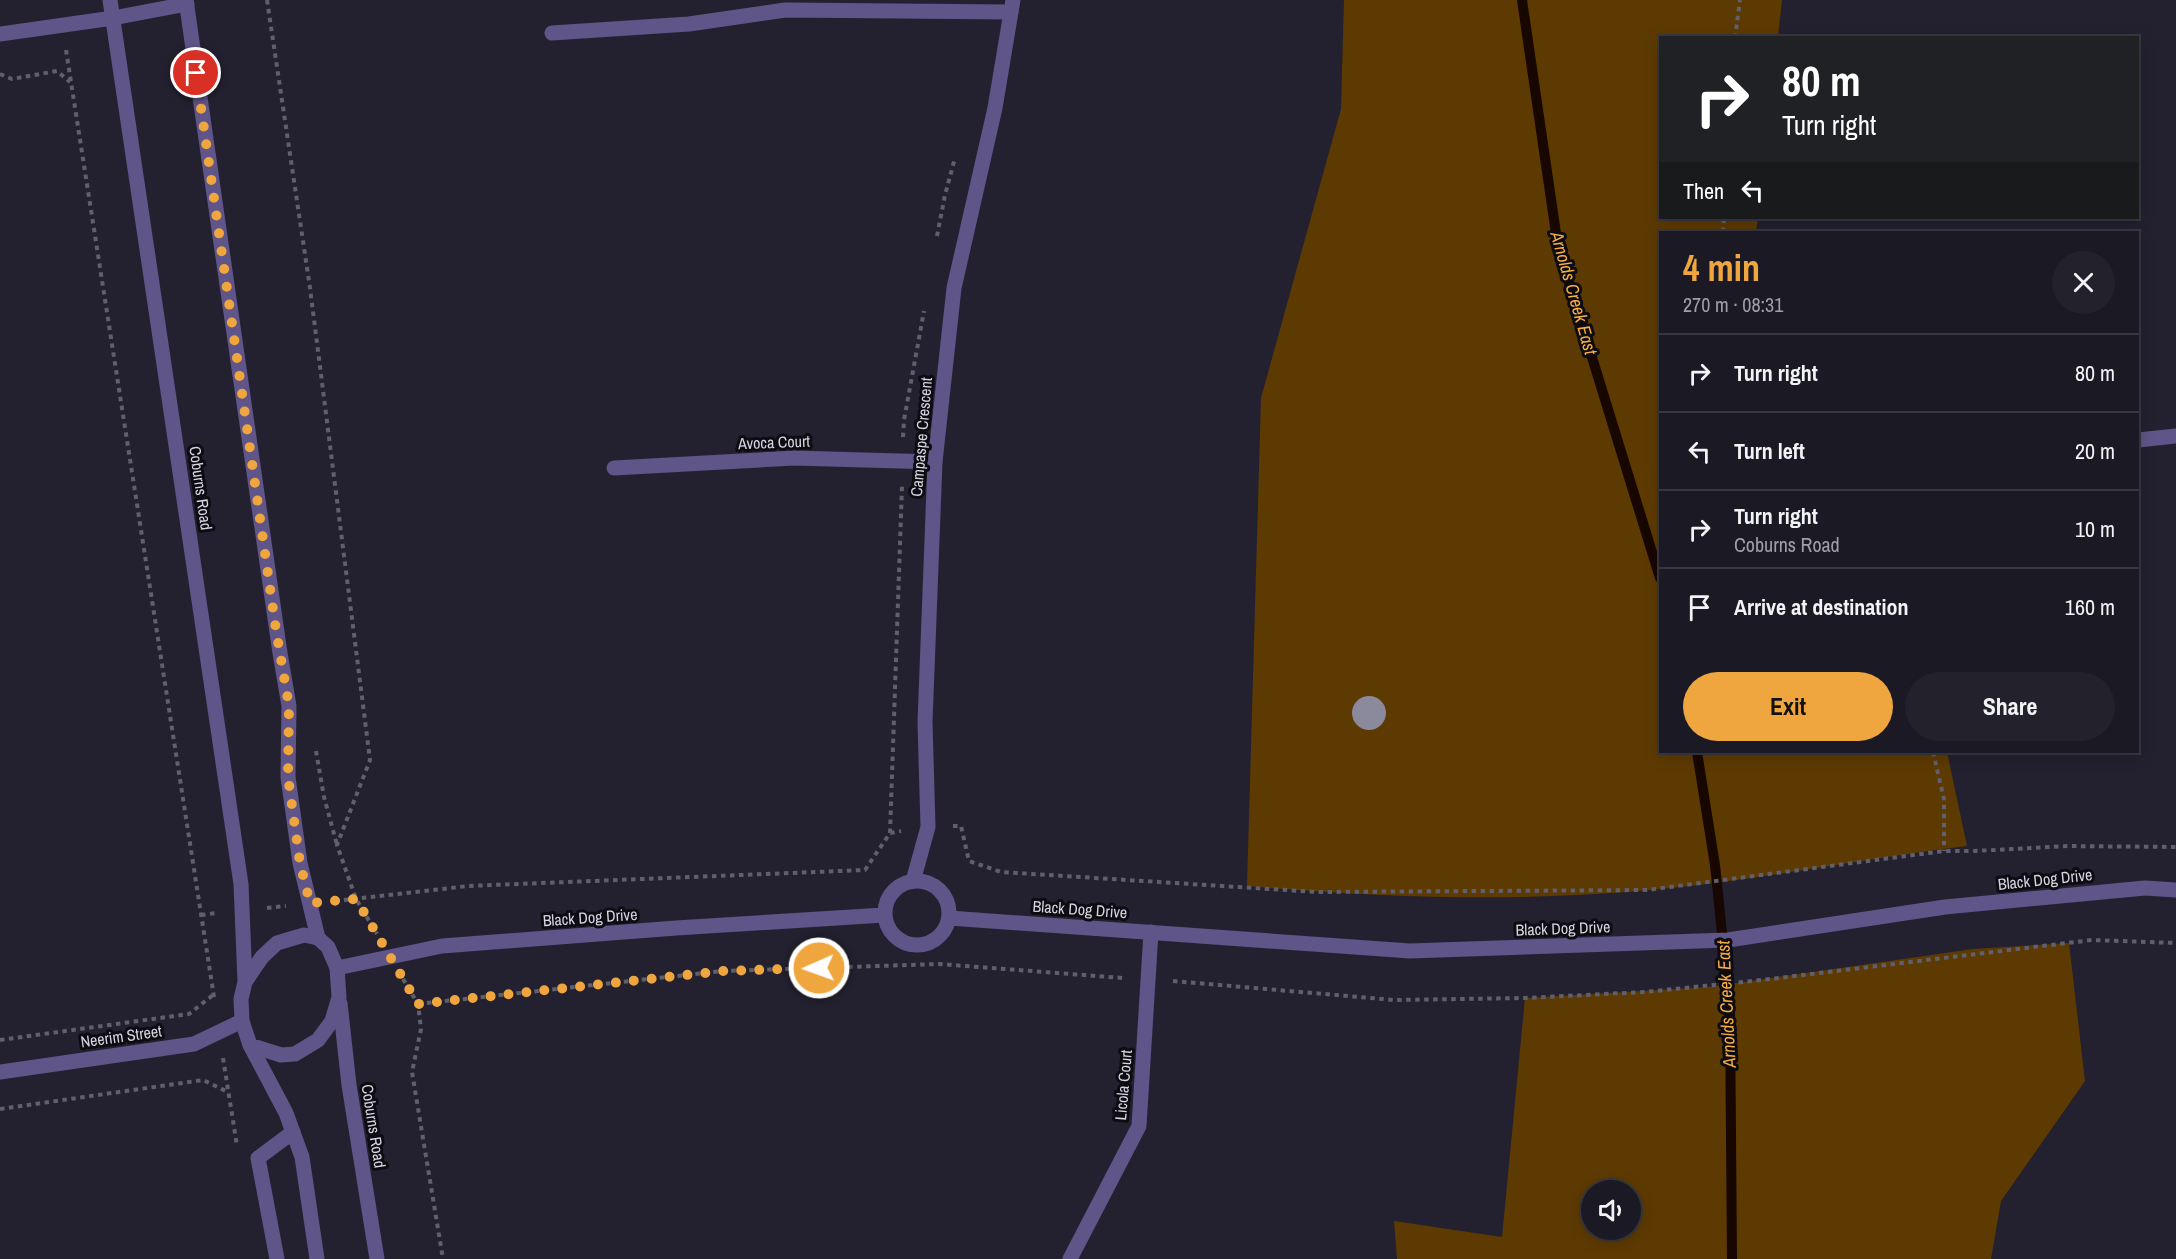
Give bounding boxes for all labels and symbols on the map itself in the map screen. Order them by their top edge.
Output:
pin [170,47,221,98]
water label: Arnolds Creek East [1544,227,1604,358]
street label: Campaspe Crescent [905,376,937,498]
street label: Avoca Court [737,430,811,454]
street label: Coburns Road [184,445,218,531]
street label: Black Dog Drive [1997,863,2093,895]
street label: Black Dog Drive [1032,895,1128,923]
street label: Black Dog Drive [542,903,638,931]
street label: Black Dog Drive [1515,915,1611,941]
position arrow [787,936,851,1000]
water label: Arnolds Creek East [1710,939,1742,1069]
street label: Neerim Street [79,1019,163,1053]
street label: Licola Court [1109,1048,1137,1121]
street label: Coburns Road [357,1083,391,1169]

